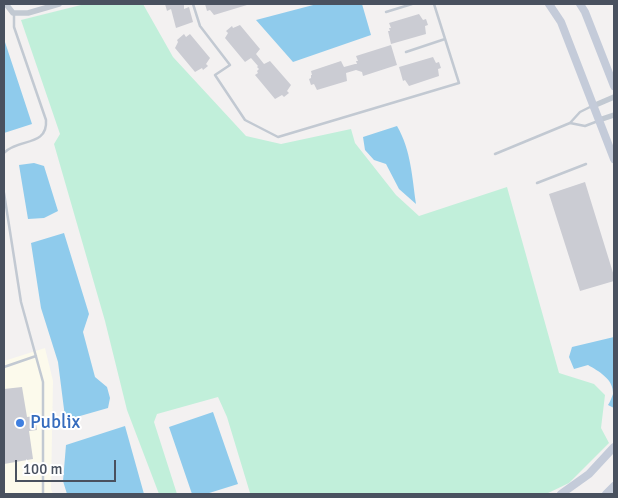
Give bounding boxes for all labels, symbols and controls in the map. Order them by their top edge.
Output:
place label: Publix [30,412,80,434]
marker: Publix [14,417,26,429]
scale bar [18,450,119,482]
text: 100 m [23,460,63,478]

